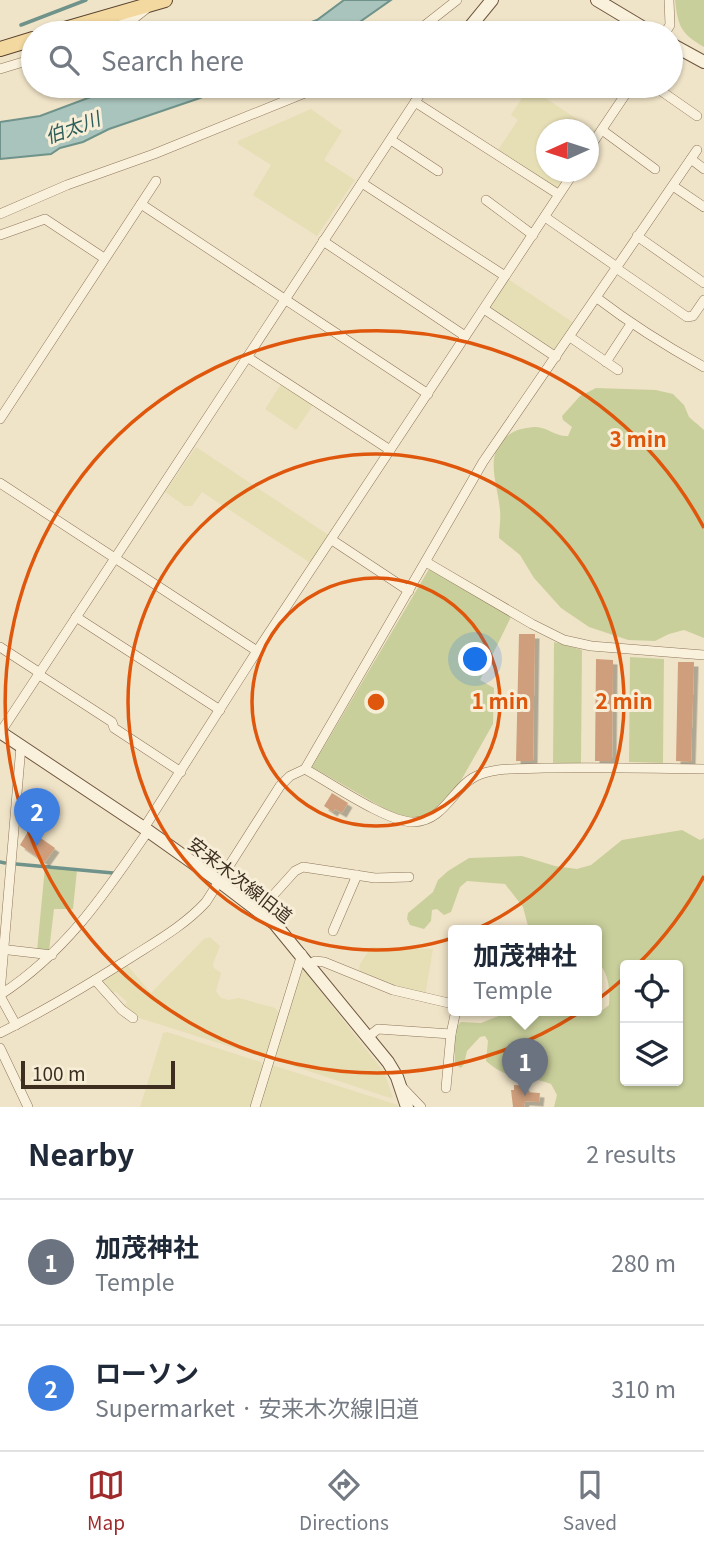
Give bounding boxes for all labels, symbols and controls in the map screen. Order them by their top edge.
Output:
search box [21,21,683,98]
icon: search [45,41,83,79]
text: Search here [101,41,244,78]
water label: 伯太川 [41,103,105,148]
north arrow [536,119,599,182]
text: 3 min [609,423,667,453]
your location [458,642,492,676]
text: 1 min [471,685,529,715]
text: 2 min [595,685,653,715]
centre of rings [364,690,388,714]
pin: 2 [14,788,60,846]
street label: 安来木次線旧道 [183,830,299,928]
popup [448,925,602,1016]
text: 加茂神社 [473,935,577,972]
map controls [620,960,683,1086]
button: locate [620,960,683,1023]
text: Temple [473,972,553,1006]
button: layers [620,1023,683,1086]
pin: 1 [502,1038,548,1096]
scale bar [21,1058,175,1090]
text: 100 m [32,1059,86,1086]
text: Nearby [28,1131,134,1175]
text: 2 results [586,1136,676,1170]
text: 加茂神社 [95,1227,199,1264]
text: 1 [44,1245,58,1279]
text: 280 m [611,1245,676,1279]
text: Temple [95,1264,175,1298]
text: ローソン [95,1353,199,1390]
text: 2 [44,1371,58,1405]
text: 310 m [611,1371,676,1405]
text: Supermarket · 安来木次線旧道 [95,1390,419,1424]
tab: Map [87,1466,125,1535]
tab: Directions [299,1466,389,1535]
tab: Saved [563,1466,617,1535]

